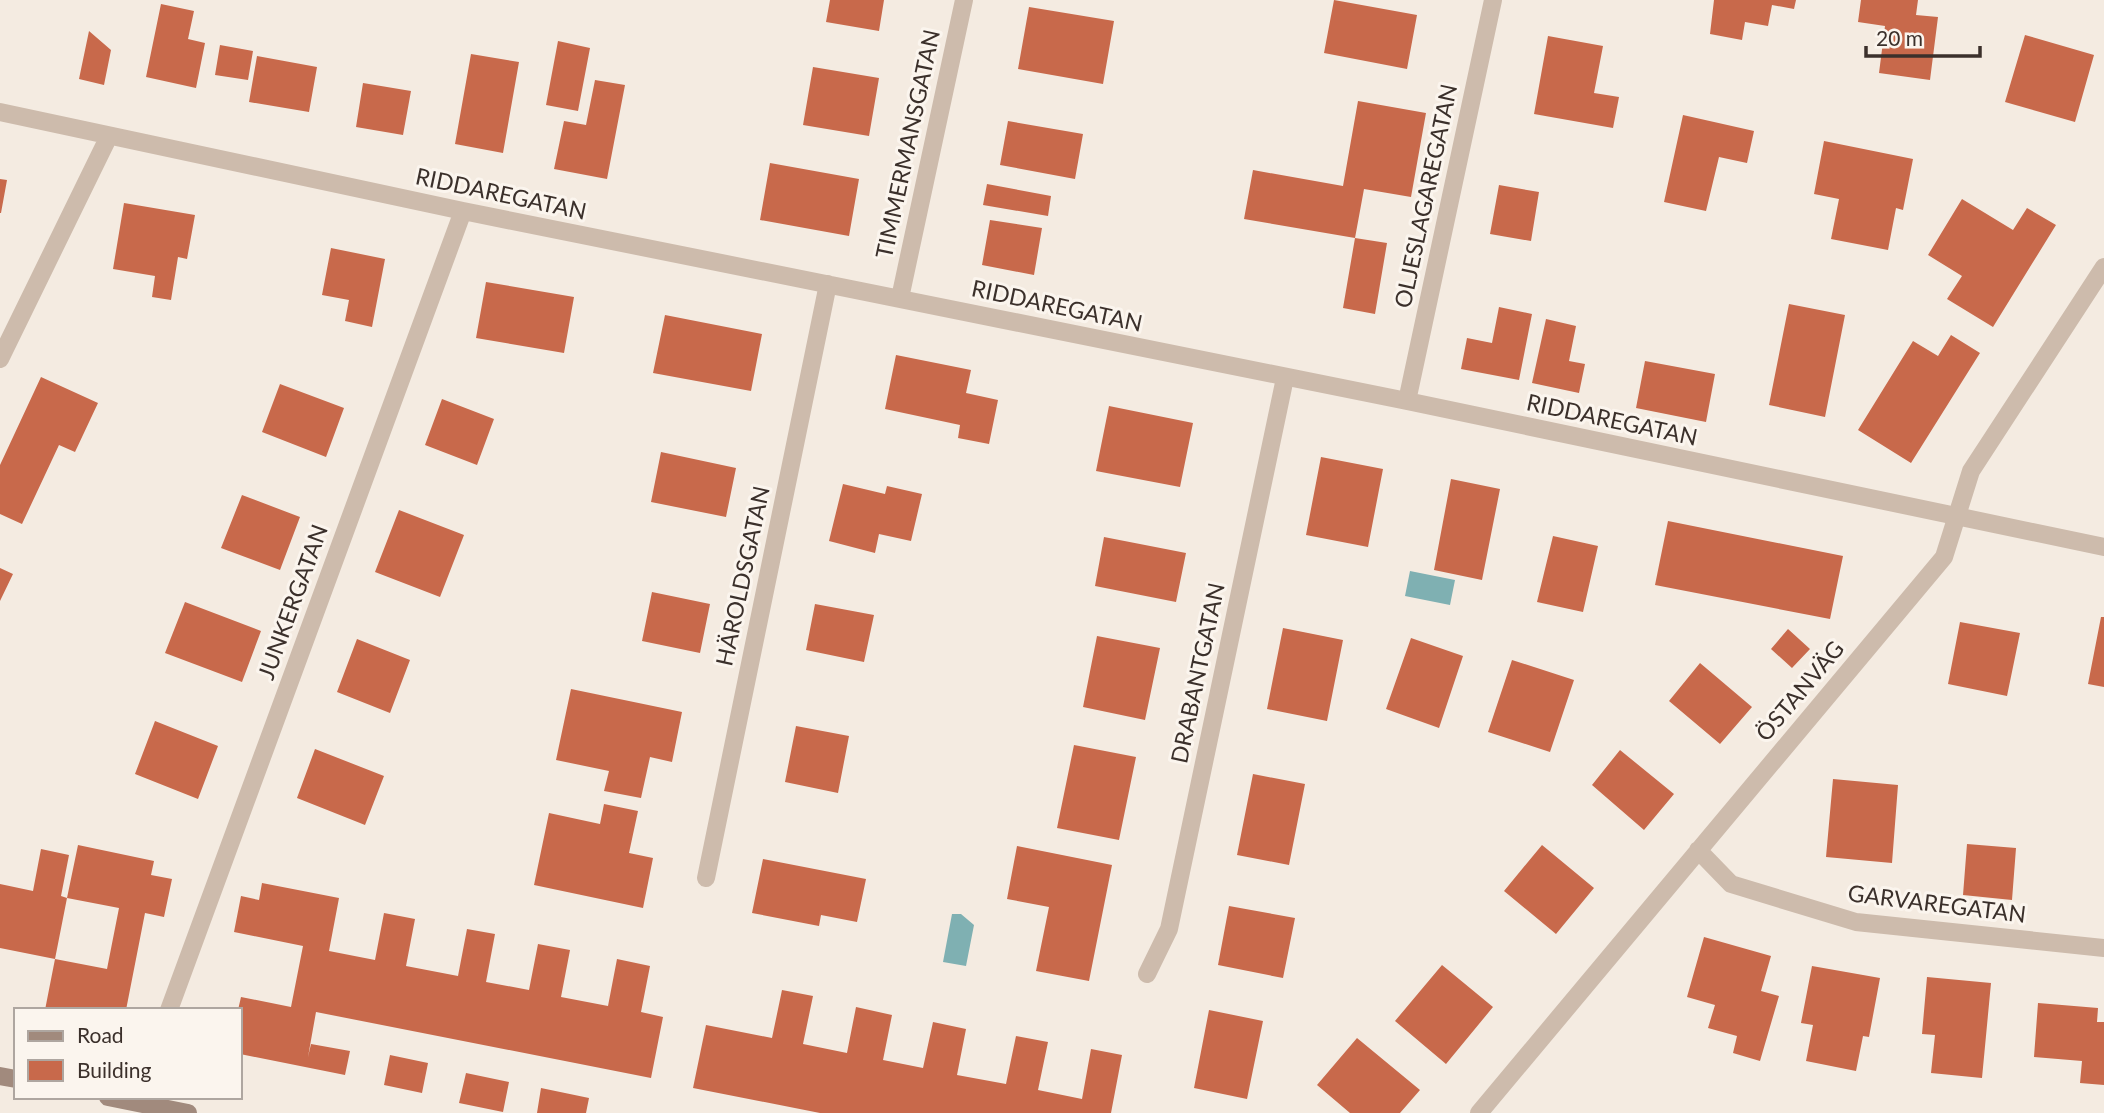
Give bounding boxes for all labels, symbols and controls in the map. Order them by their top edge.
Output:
scale bar [1866,14,1980,58]
text: 20 m [1876,25,1923,50]
street label: TIMMERMANSGATAN [869,27,945,261]
street label: OLJESLAGAREGATAN [1388,81,1462,310]
street label: RIDDAREGATAN [413,161,589,225]
street label: RIDDAREGATAN [969,273,1145,337]
street label: RIDDAREGATAN [1524,387,1700,451]
street label: HÄROLDSGATAN [709,483,775,668]
street label: JUNKERGATAN [251,520,333,683]
street label: DRABANTGATAN [1164,580,1230,766]
street label: ÖSTANVÄG [1749,635,1849,746]
street label: GARVAREGATAN [1846,878,2028,928]
legend [14,1008,242,1099]
text: Road [77,1022,124,1047]
text: Building [77,1057,152,1082]

